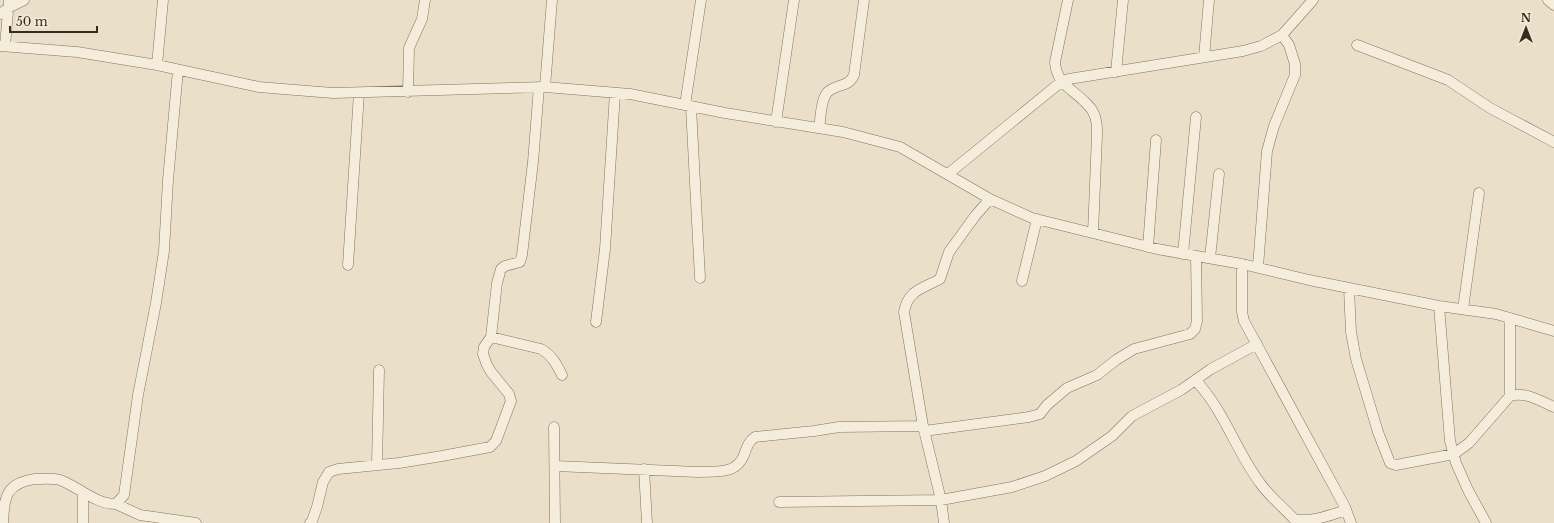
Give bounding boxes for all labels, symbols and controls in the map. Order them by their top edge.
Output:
scale bar [10,8,97,34]
north arrow [1506,8,1546,48]
text: N [1521,11,1532,25]
text: 50 m [16,14,48,29]

